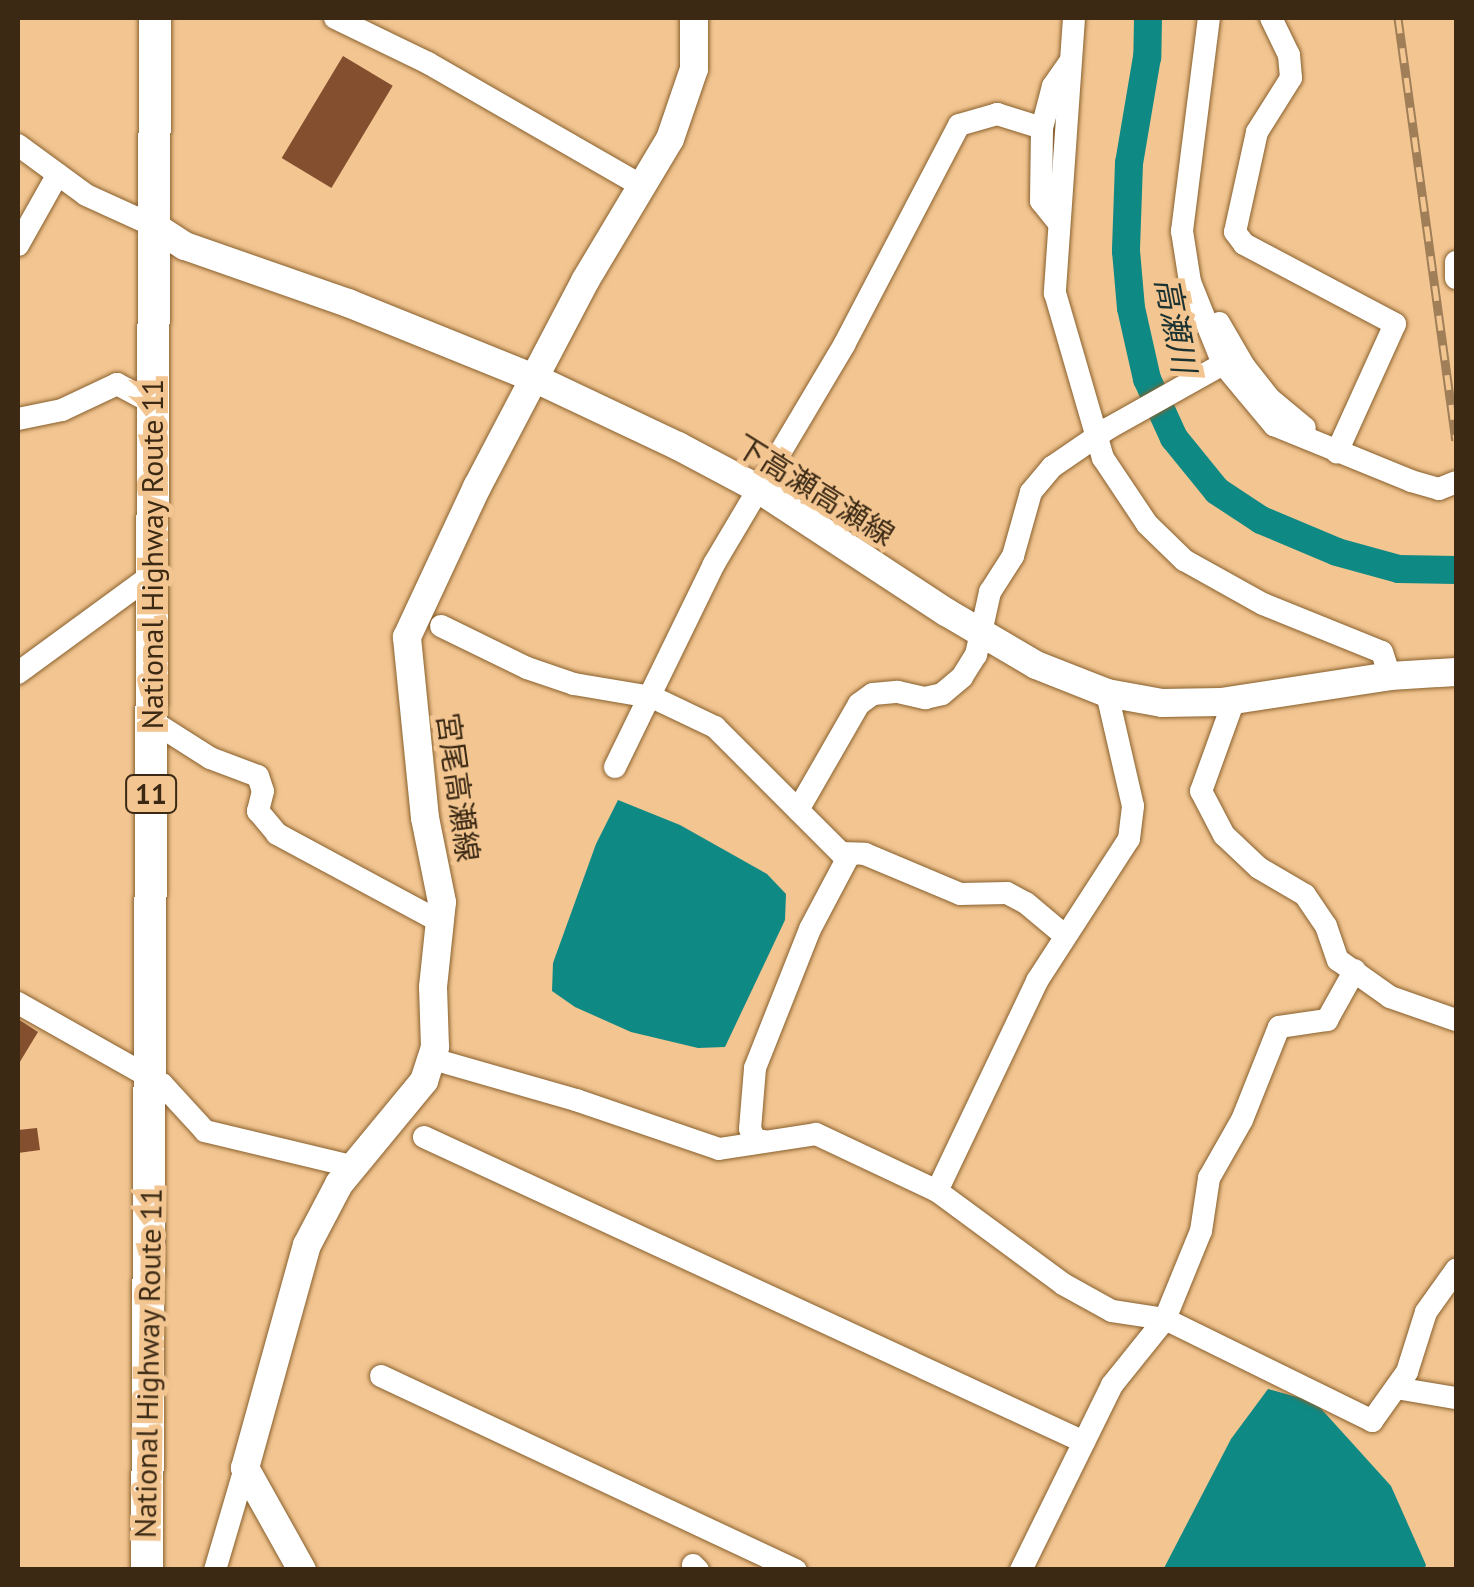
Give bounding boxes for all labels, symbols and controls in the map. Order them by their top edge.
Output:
water label: 高瀬川 [1148,274,1204,376]
street label: National Highway Route 11 [134,378,170,730]
street label: 下高瀬高瀬線 [729,427,901,553]
street label: 宮尾高瀬線 [430,710,486,864]
road number: 11 [124,771,178,817]
street label: National Highway Route 11 [127,1187,169,1539]

